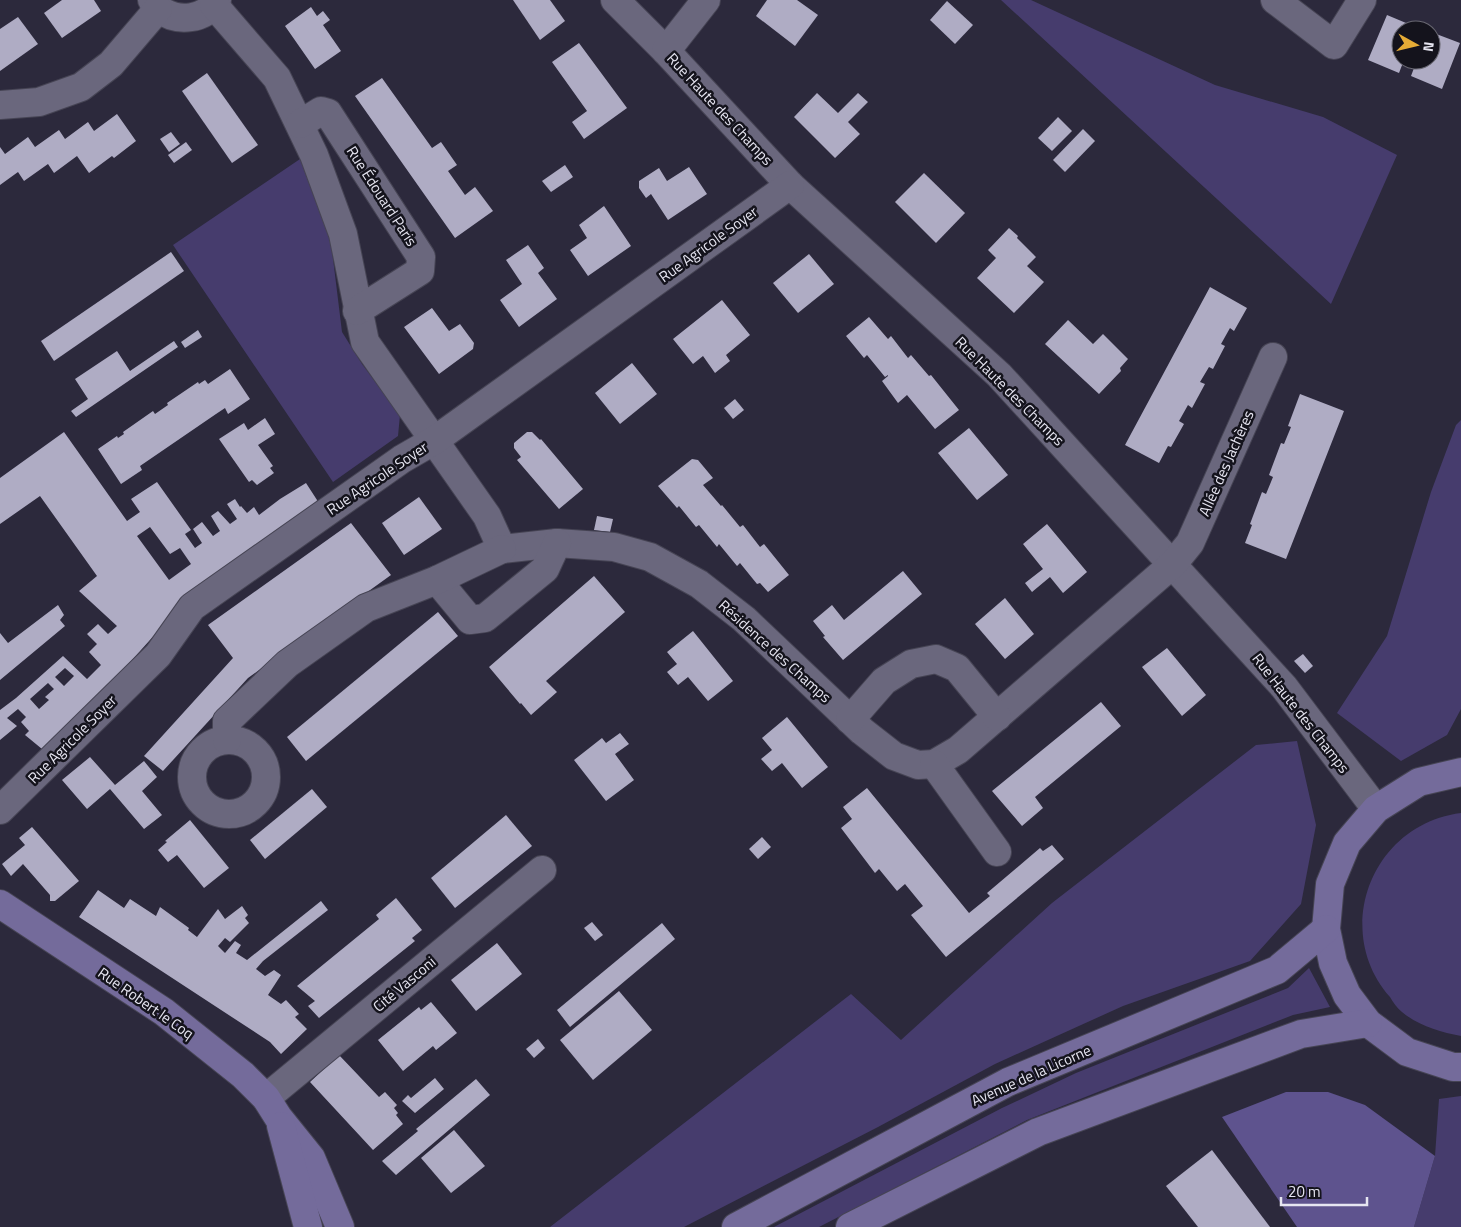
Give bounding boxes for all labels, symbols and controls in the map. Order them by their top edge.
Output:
north arrow [1391,20,1441,70]
text: N [1418,41,1440,53]
street label: Rue Haute des Champs [662,48,778,171]
street label: Rue Édouard Paris [341,141,423,251]
street label: Rue Agricole Soyer [654,200,762,288]
street label: Rue Haute des Champs [950,331,1070,451]
street label: Allée des Jachères [1192,406,1260,520]
street label: Rue Agricole Soyer [322,436,432,520]
street label: Résidence des Champs [714,594,836,708]
street label: Rue Haute des Champs [1247,648,1355,778]
street label: Rue Agricole Soyer [22,689,122,789]
street label: Cité Vasconi [367,951,441,1017]
street label: Rue Robert le Coq [93,961,199,1045]
street label: Avenue de la Licorne [967,1038,1095,1112]
scale bar [1281,1174,1367,1206]
text: 20 m [1288,1180,1321,1203]

